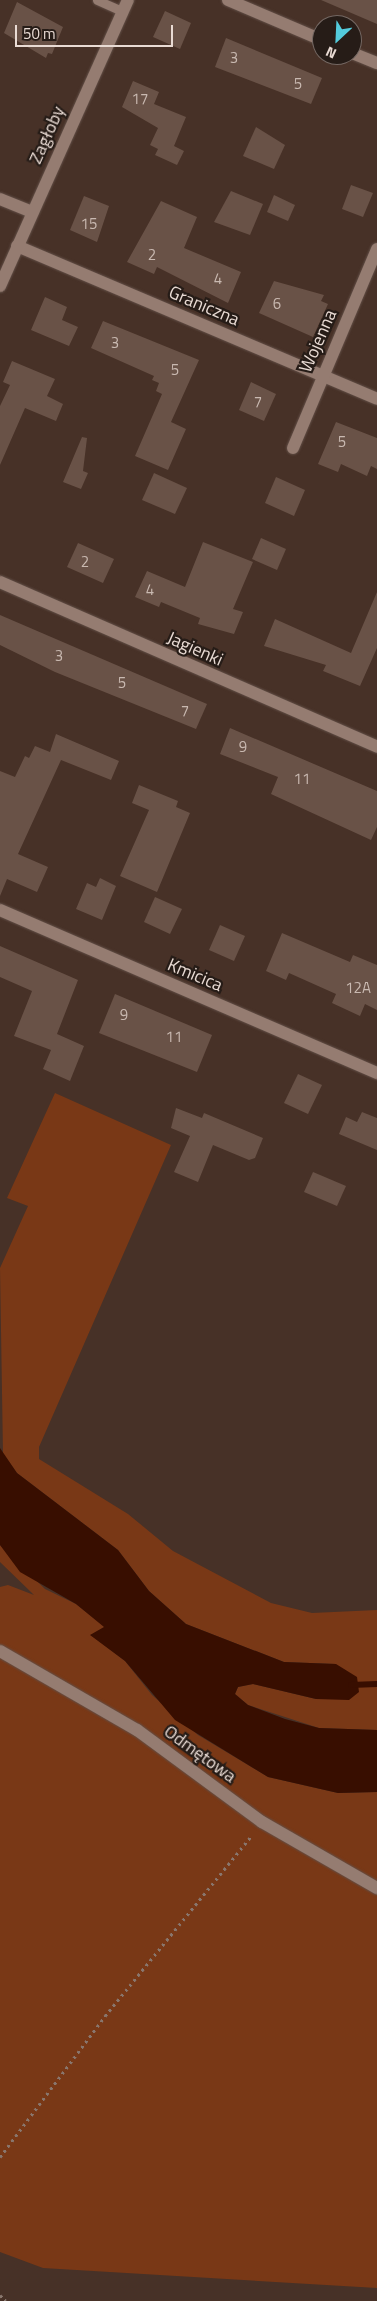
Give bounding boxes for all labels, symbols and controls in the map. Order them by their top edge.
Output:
scale bar [18,15,175,47]
north arrow [312,15,362,65]
text: 50 m [23,22,56,45]
text: N [322,42,340,65]
house number: 3 [230,49,238,67]
house number: 5 [294,75,302,93]
house number: 17 [132,90,148,108]
street label: Zagłoby [25,103,69,167]
house number: 15 [81,215,97,233]
house number: 2 [148,246,156,264]
house number: 4 [214,270,222,288]
street label: Graniczna [165,281,243,331]
house number: 6 [273,295,281,313]
street label: Wojenna [295,306,341,376]
house number: 3 [111,334,119,352]
house number: 5 [171,361,179,379]
house number: 7 [254,393,262,411]
house number: 5 [338,433,346,451]
house number: 2 [81,553,89,571]
house number: 4 [146,581,154,599]
street label: Jagienki [164,627,226,671]
house number: 3 [55,647,63,665]
house number: 5 [118,674,126,692]
house number: 7 [181,702,189,720]
house number: 9 [239,738,247,756]
house number: 11 [294,770,310,788]
street label: Kmicica [164,954,226,996]
house number: 12A [345,979,371,997]
house number: 9 [120,1006,128,1024]
house number: 11 [166,1028,182,1046]
street label: Odmętowa [160,1721,240,1787]

